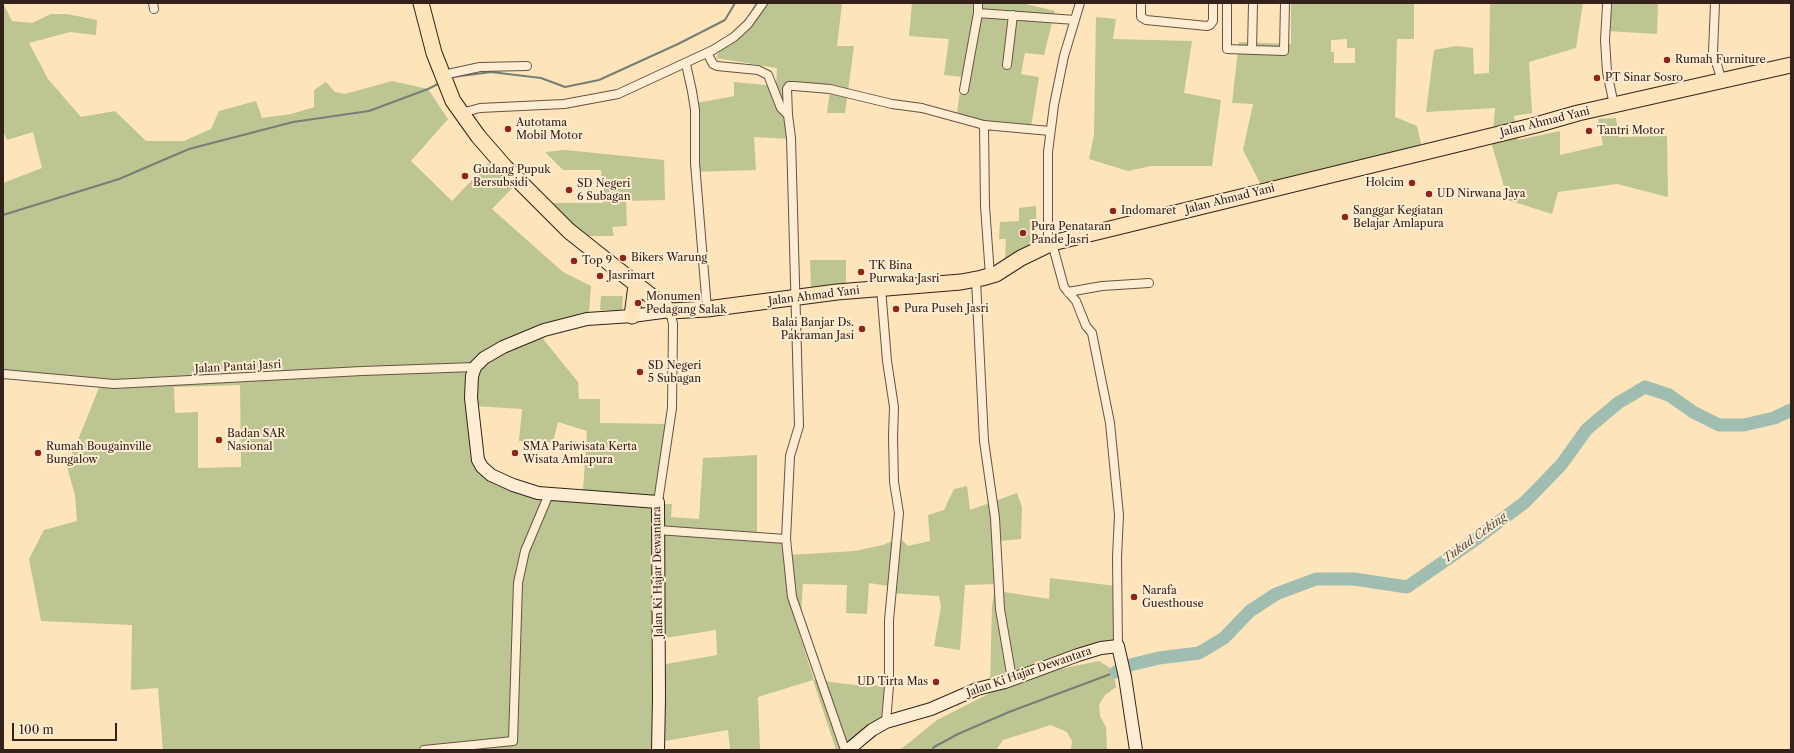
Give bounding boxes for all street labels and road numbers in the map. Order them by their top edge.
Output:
street label: Jalan Ahmad Yani [1499,104,1591,140]
street label: Jalan Ahmad Yani [1184,181,1276,217]
street label: Jalan Ahmad Yani [768,284,860,308]
street label: Jalan Pantai Jasri [194,358,282,376]
street label: Jalan Ki Hajar Dewantara [650,506,666,638]
street label: Jalan Ki Hajar Dewantara [965,644,1093,700]

